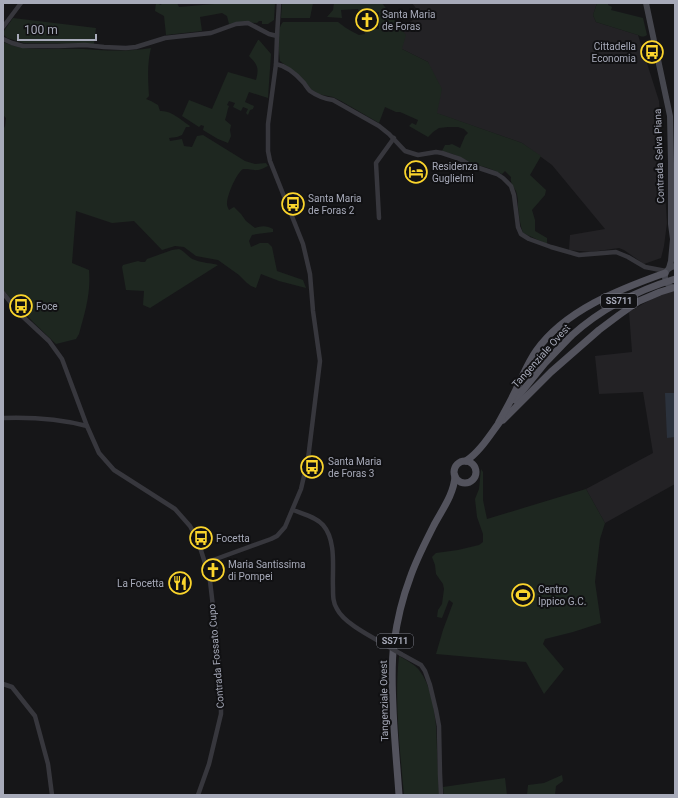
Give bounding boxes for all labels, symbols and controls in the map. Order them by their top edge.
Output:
church icon: Santa Maria de Foras [354,7,380,33]
place label: Santa Maria de Foras [382,9,436,32]
scale bar [18,16,96,42]
text: 100 m [24,23,58,37]
bus stop icon: Cittadella Economia [639,39,665,65]
place label: Cittadella Economia [592,41,636,64]
street label: Contrada Selva Piana [652,108,666,204]
hotel icon: Residenza Guglielmi [403,159,429,185]
place label: Residenza Guglielmi [432,161,478,184]
bus stop icon: Santa Maria de Foras 2 [280,191,306,217]
place label: Santa Maria de Foras 2 [308,193,362,216]
bus stop icon: Foce [8,293,34,319]
road number: SS711 [601,294,637,308]
place label: Foce [36,301,58,312]
street label: Tangenziale Ovest [510,322,572,390]
bus stop icon: Santa Maria de Foras 3 [299,454,325,480]
place label: Santa Maria de Foras 3 [328,456,382,479]
bus stop icon: Focetta [188,525,214,551]
place label: Focetta [216,533,250,544]
church icon: Maria Santissima di Pompei [200,557,226,583]
place label: Maria Santissima di Pompei [228,559,305,582]
restaurant icon: La Focetta [167,570,193,596]
place label: La Focetta [117,578,164,589]
sports icon: Centro Ippico G.C. [510,582,536,608]
place label: Centro Ippico G.C. [538,584,586,607]
street label: Contrada Fossato Cupo [206,603,226,709]
road number: SS711 [377,634,413,648]
street label: Tangenziale Ovest [378,660,390,742]

